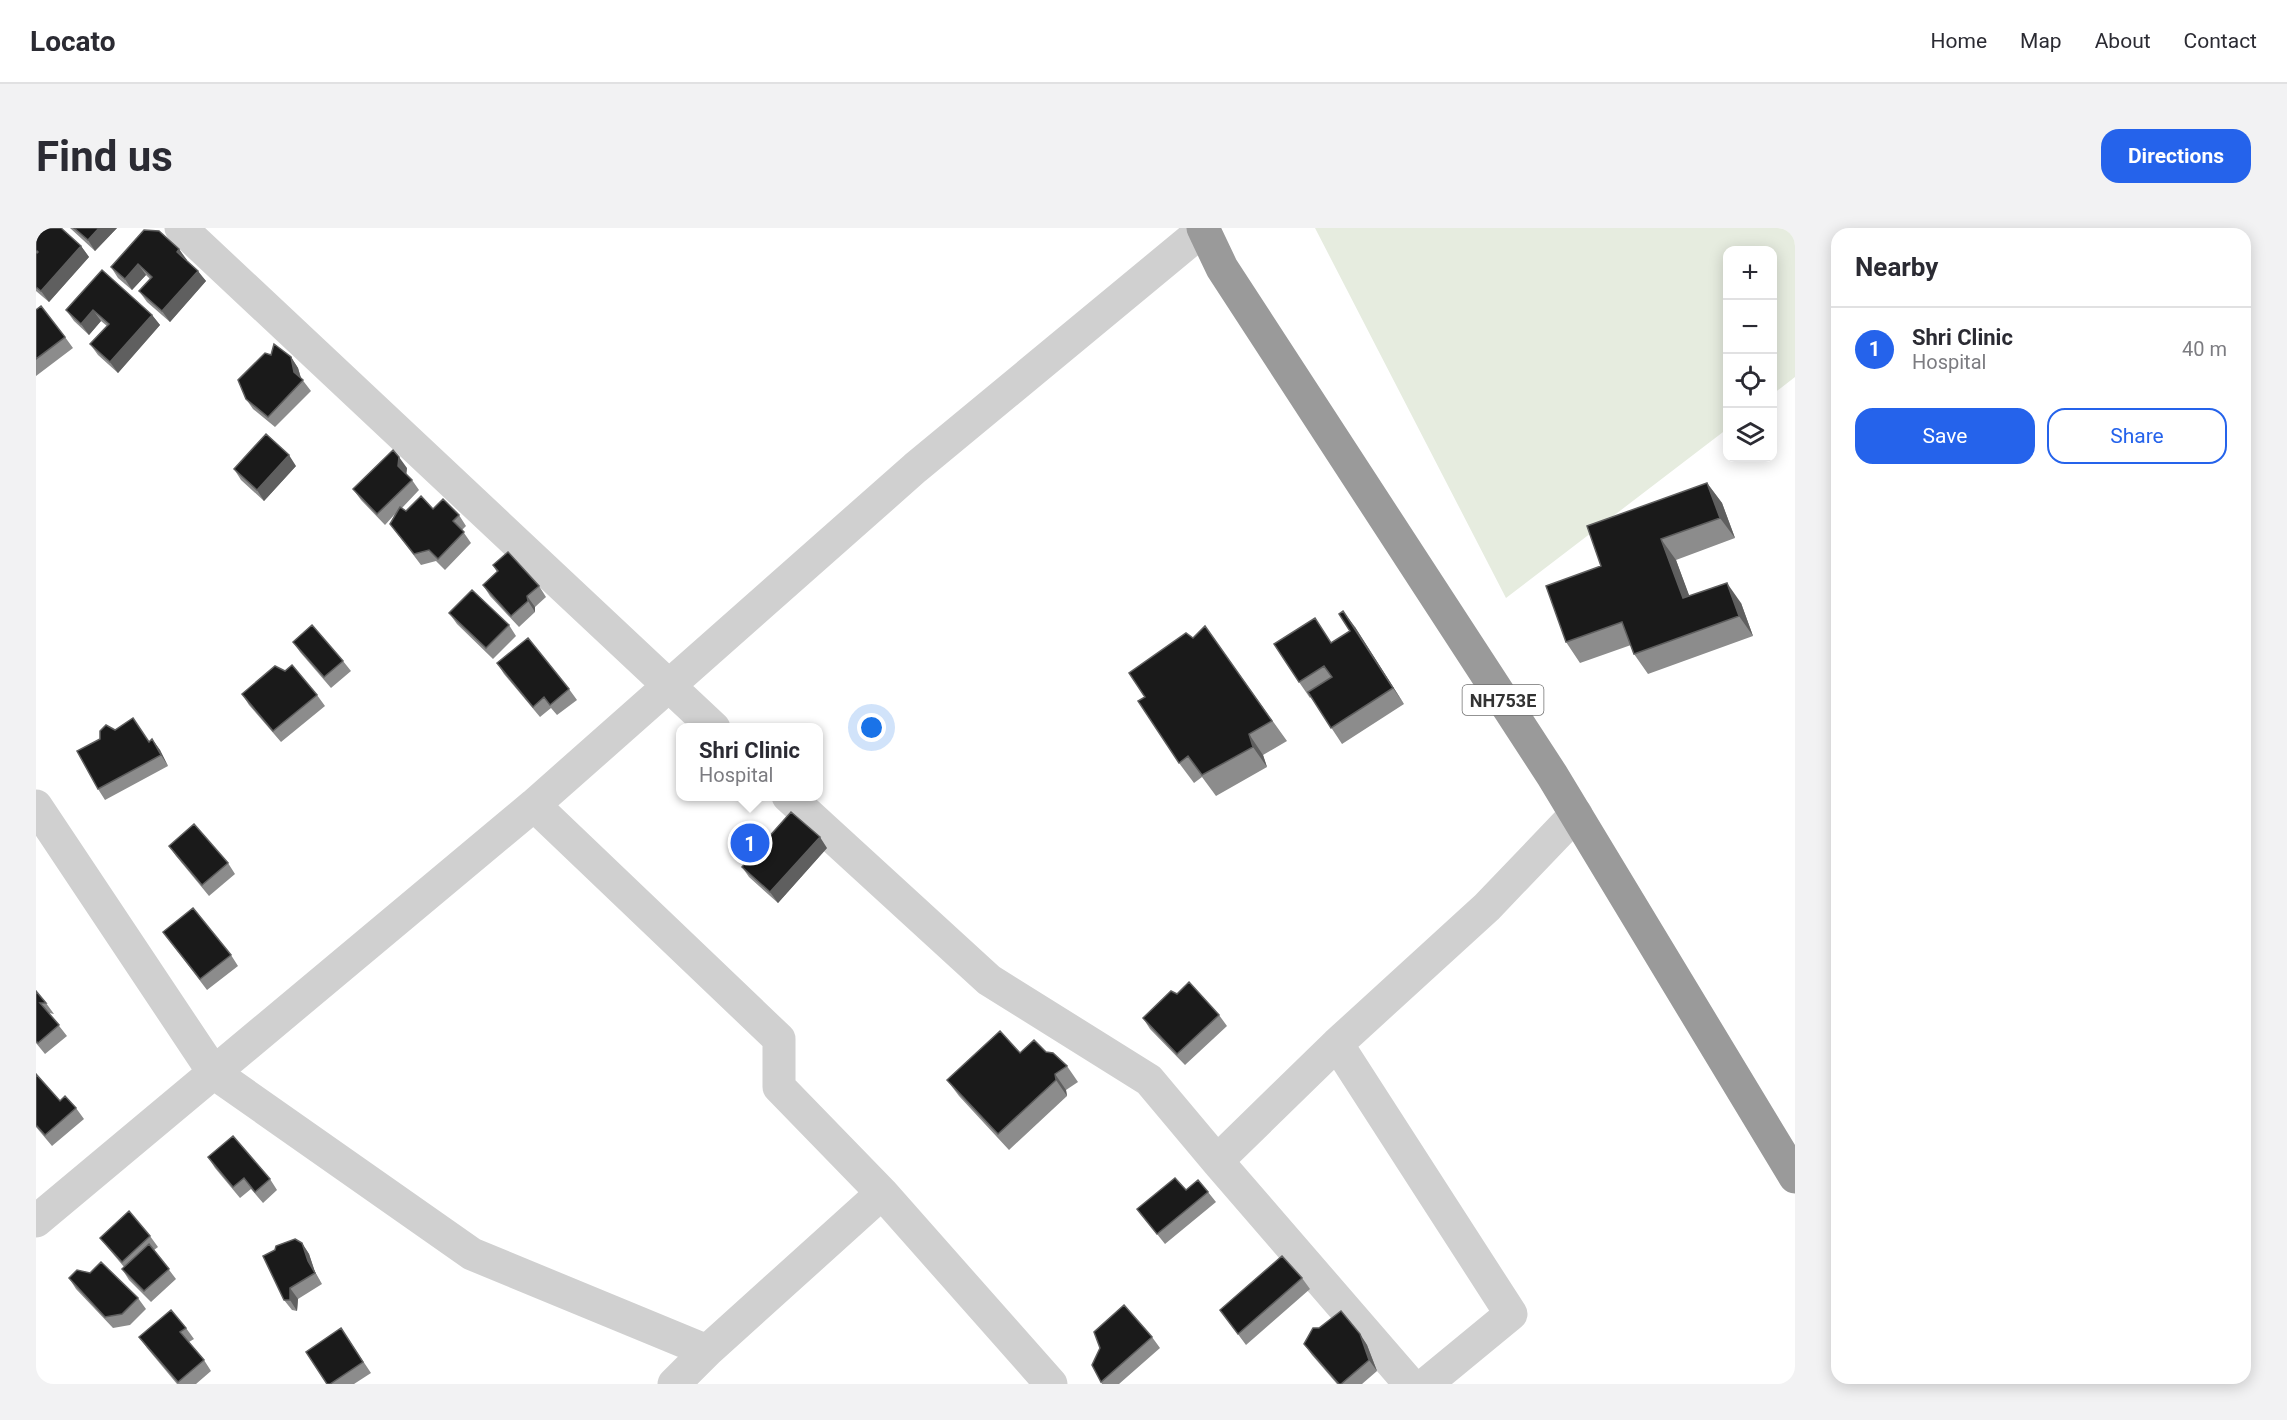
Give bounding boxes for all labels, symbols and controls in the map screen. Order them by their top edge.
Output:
text: Locato [30,25,115,58]
text: Home [1931,29,1987,53]
text: Map [2020,29,2062,53]
text: About [2095,29,2151,53]
text: Contact [2184,29,2257,53]
button: Directions [2101,129,2251,183]
text: Find us [36,132,173,181]
map controls [1723,246,1777,462]
button: + [1723,246,1777,300]
text: Nearby [1855,252,1938,282]
button: − [1723,300,1777,354]
text: Shri Clinic [1912,325,2013,350]
text: 1 [1869,337,1880,361]
text: 40 m [2182,337,2227,361]
text: Hospital [1912,350,1986,374]
button: locate [1723,354,1777,408]
button: layers [1723,408,1777,462]
button: Save [1855,408,2035,464]
button: Share [2047,408,2227,464]
road number: NH753E [1462,685,1544,715]
your location [857,713,886,742]
popup [676,723,823,801]
text: Shri Clinic [699,738,800,763]
text: Hospital [699,763,773,787]
pin: 1 [730,820,770,866]

